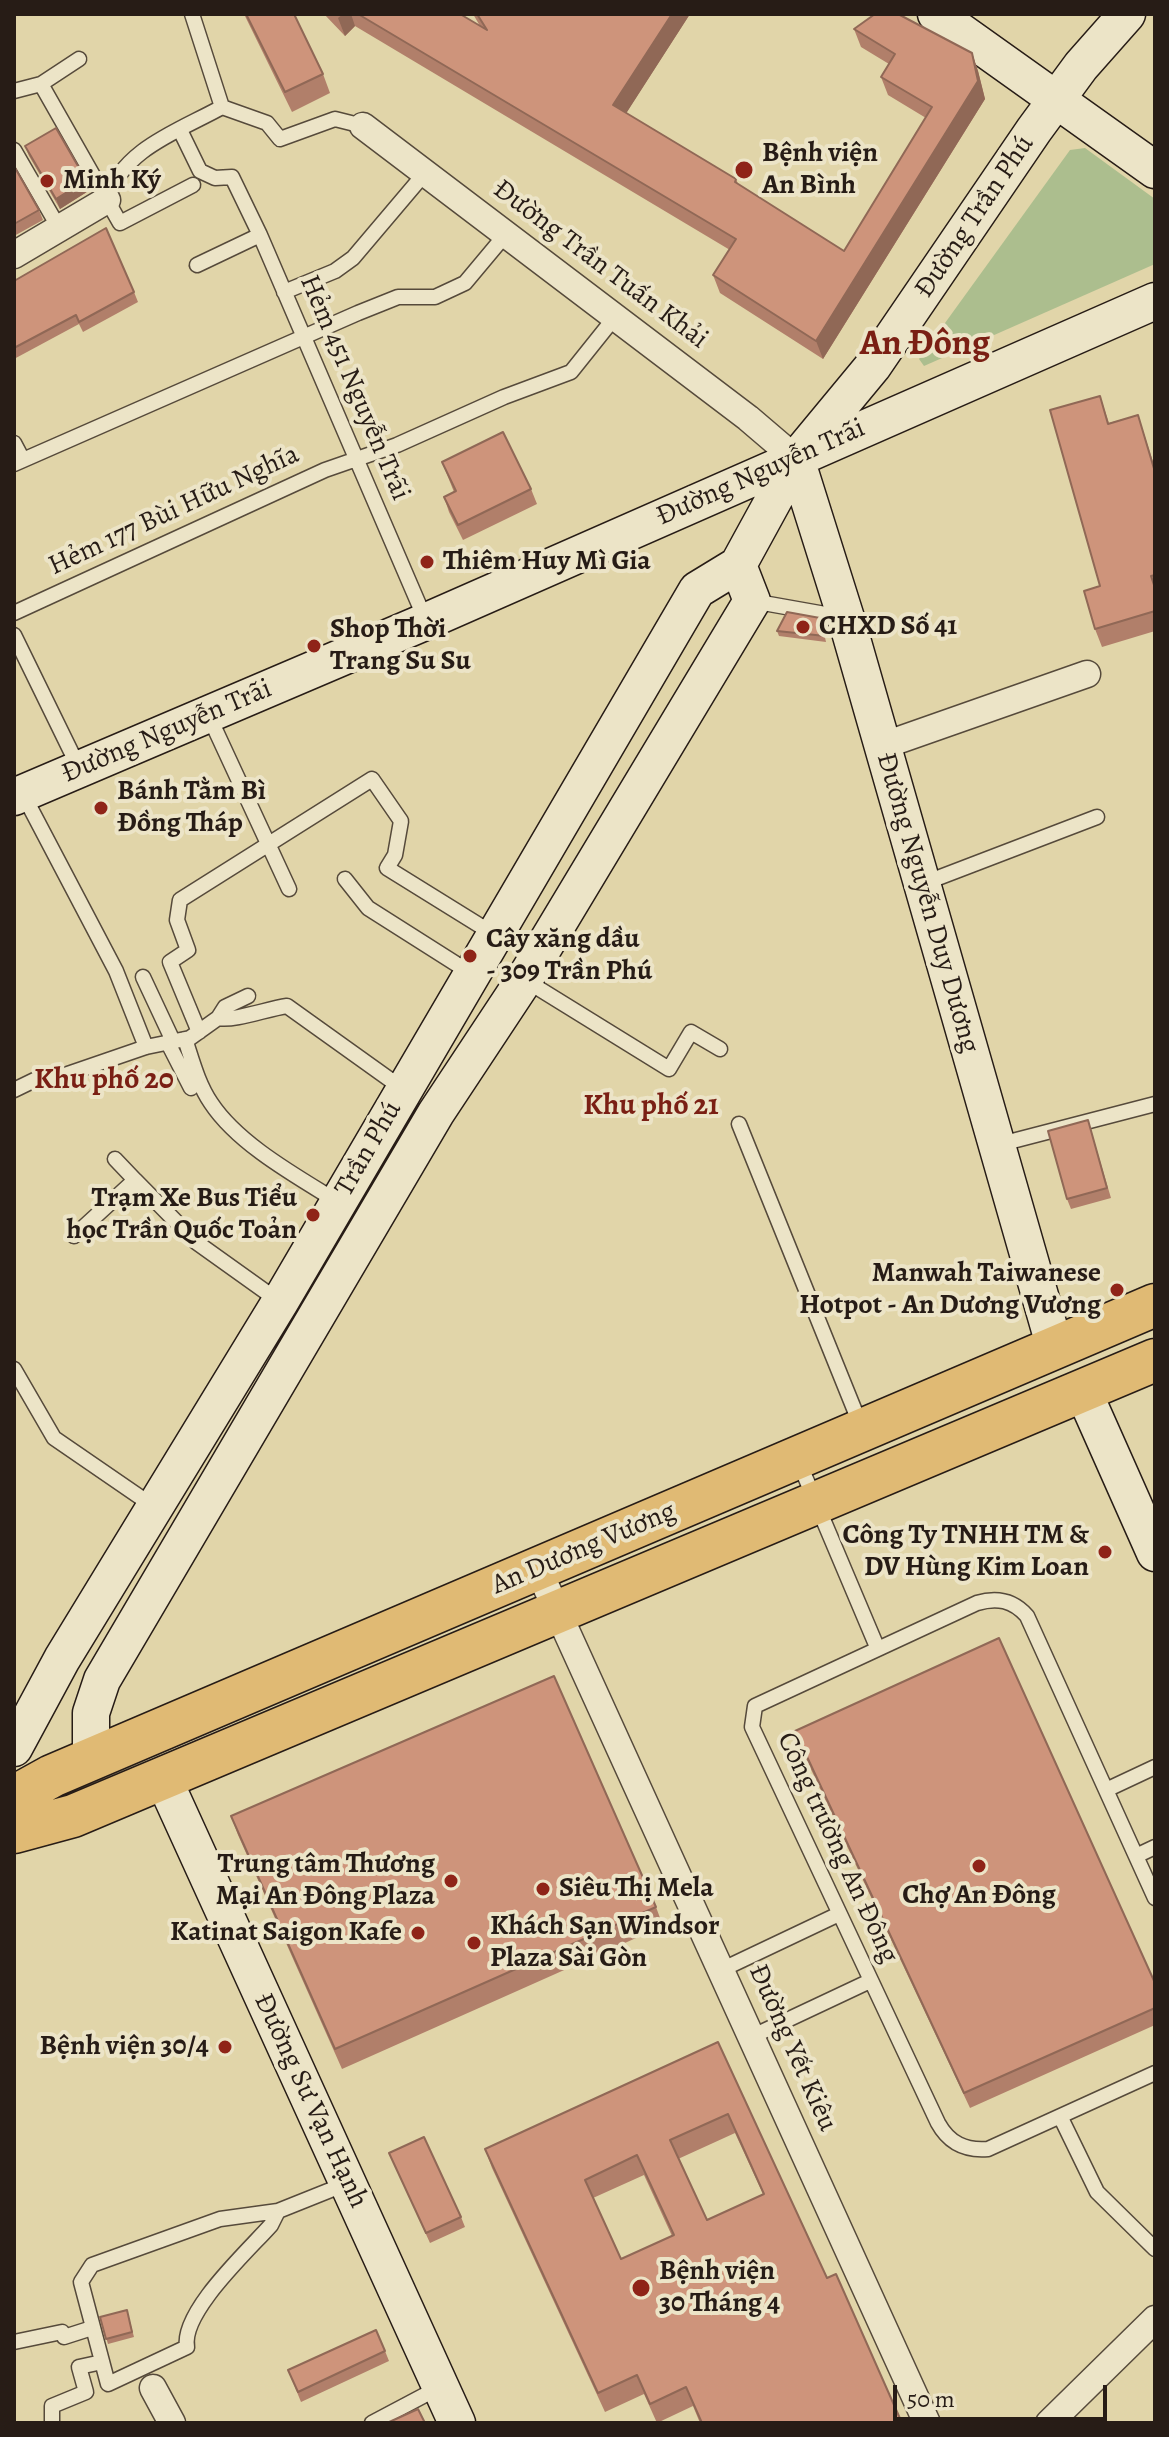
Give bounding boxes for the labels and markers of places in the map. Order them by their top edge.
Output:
place label: Bệnh viện An Bình [762,137,878,203]
marker: Bệnh viện An Bình [733,159,755,181]
place label: Minh Ký [63,164,161,198]
marker: Minh Ký [38,172,56,190]
place label: Thiêm Huy Mì Gia [443,545,651,579]
marker: Thiêm Huy Mì Gia [418,553,436,571]
place label: CHXD Số 41 [819,610,957,644]
place label: Shop Thời Trang Su Su [330,613,471,679]
marker: CHXD Số 41 [794,618,812,636]
marker: Shop Thời Trang Su Su [305,637,323,655]
place label: Bánh Tằm Bì Đồng Tháp [117,775,266,841]
marker: Bánh Tằm Bì Đồng Tháp [92,799,110,817]
place label: Cây xăng dầu - 309 Trần Phú [486,923,652,989]
marker: Cây xăng dầu - 309 Trần Phú [461,947,479,965]
place label: Trạm Xe Bus Tiểu học Trần Quốc Toản [66,1182,297,1248]
marker: Trạm Xe Bus Tiểu học Trần Quốc Toản [304,1206,322,1224]
place label: Manwah Taiwanese Hotpot - An Dương Vương [799,1257,1101,1323]
marker: Manwah Taiwanese Hotpot - An Dương Vương [1108,1281,1126,1299]
place label: Công Ty TNHH TM & DV Hùng Kim Loan [843,1519,1089,1585]
marker: Công Ty TNHH TM & DV Hùng Kim Loan [1096,1543,1114,1561]
place label: Trung tâm Thương Mại An Đông Plaza [216,1848,435,1914]
marker: Chợ An Đông [970,1857,988,1875]
marker: Trung tâm Thương Mại An Đông Plaza [442,1872,460,1890]
place label: Siêu Thị Mela [559,1872,714,1906]
place label: Chợ An Đông [902,1879,1056,1913]
marker: Siêu Thị Mela [534,1880,552,1898]
place label: Khách Sạn Windsor Plaza Sài Gòn [490,1910,720,1976]
place label: Katinat Saigon Kafe [170,1916,402,1950]
marker: Katinat Saigon Kafe [409,1924,427,1942]
marker: Khách Sạn Windsor Plaza Sài Gòn [465,1934,483,1952]
place label: Bệnh viện 30/4 [40,2030,209,2064]
marker: Bệnh viện 30/4 [216,2038,234,2056]
place label: Bệnh viện 30 Tháng 4 [659,2255,780,2321]
marker: Bệnh viện 30 Tháng 4 [630,2277,652,2299]

